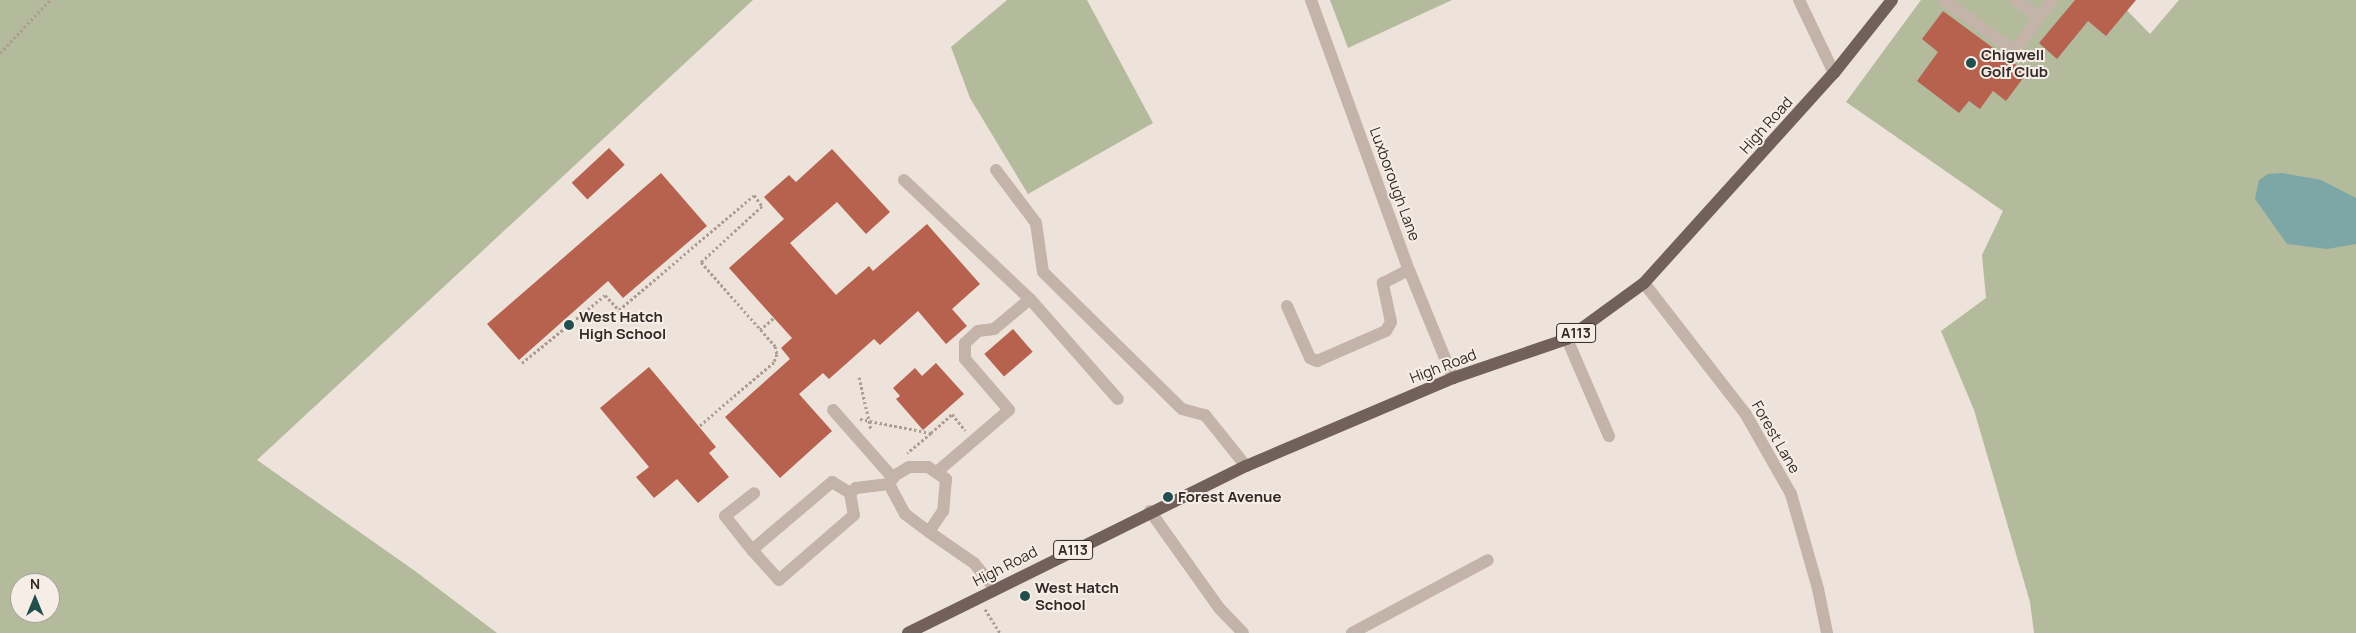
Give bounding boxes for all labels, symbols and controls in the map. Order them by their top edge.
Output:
place label: Chigwell Golf Club [1981,45,2048,80]
marker: Chigwell Golf Club [1965,57,1977,69]
street label: High Road [1736,93,1796,157]
street label: Luxborough Lane [1366,125,1424,243]
place label: West Hatch High School [579,307,666,342]
marker: West Hatch High School [563,319,575,331]
road number: A113 [1556,322,1596,344]
street label: High Road [1407,345,1479,387]
street label: Forest Lane [1748,398,1804,476]
place label: Forest Avenue [1178,488,1281,506]
marker: Forest Avenue [1162,491,1174,503]
road number: A113 [1053,538,1093,562]
street label: High Road [970,542,1040,590]
north arrow [10,573,60,623]
text: N [30,574,40,593]
place label: West Hatch School [1035,578,1119,613]
marker: West Hatch School [1019,590,1031,602]

